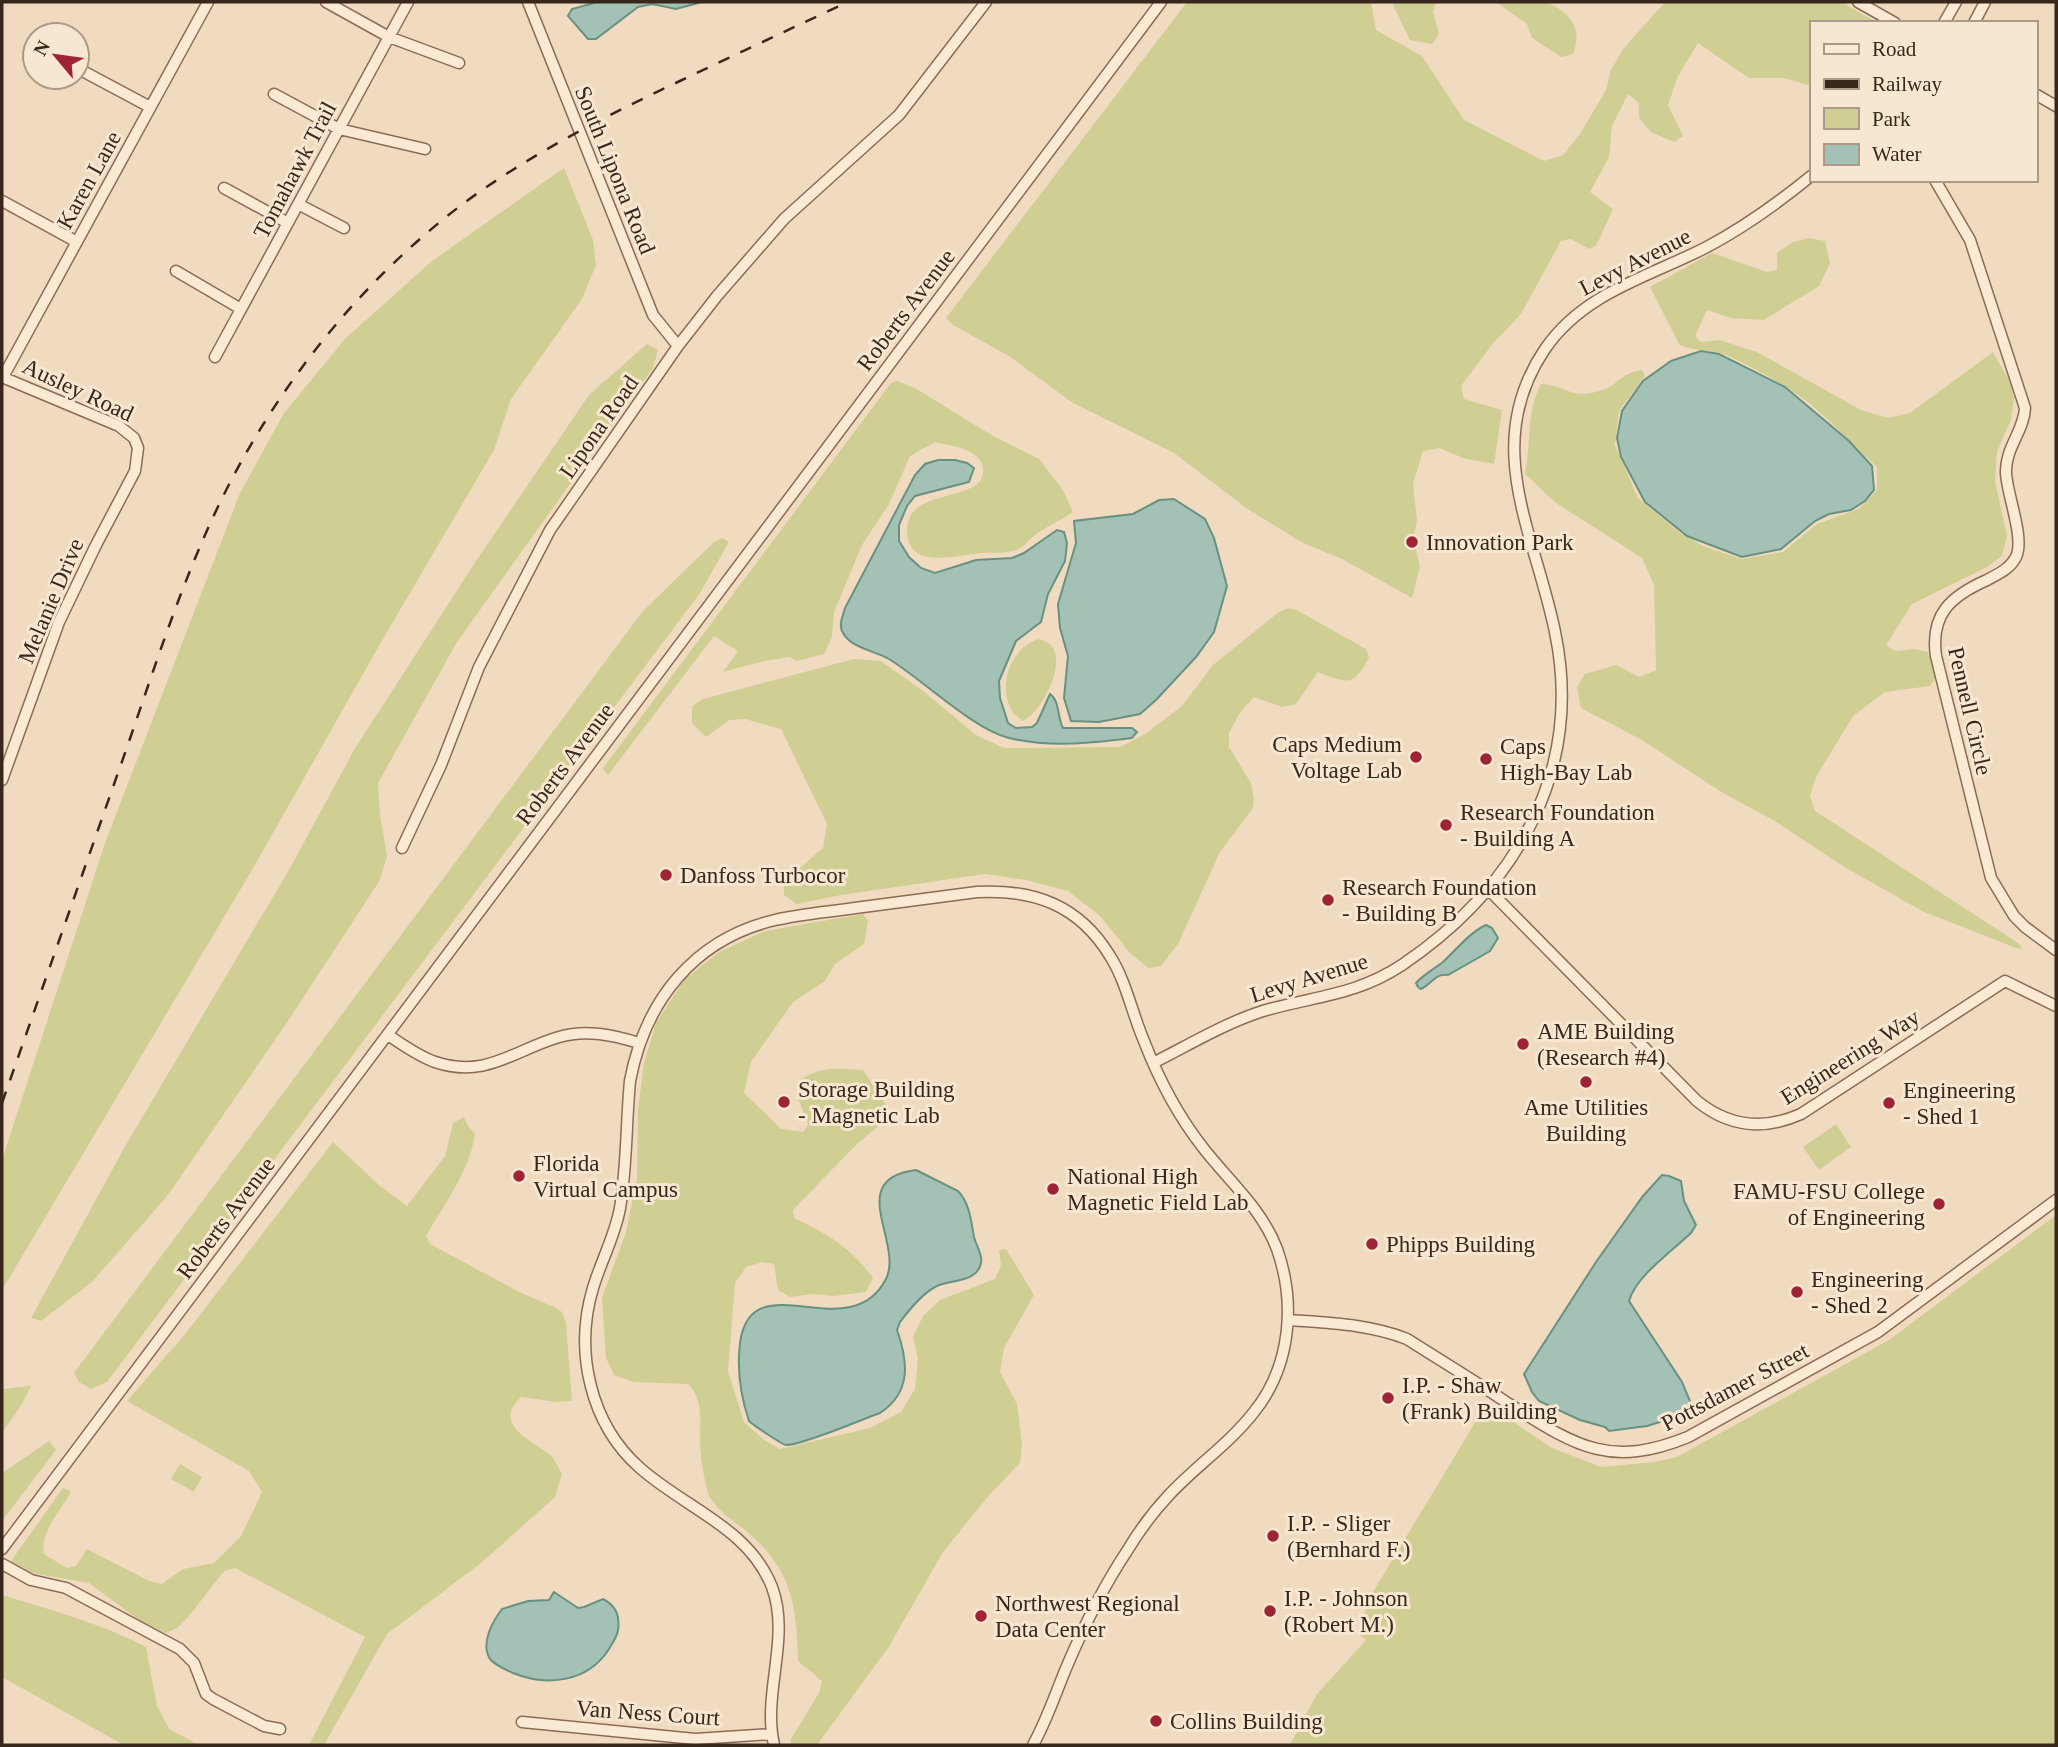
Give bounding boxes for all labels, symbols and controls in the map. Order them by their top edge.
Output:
north arrow [21,21,91,91]
legend [1810,21,2037,182]
text: N [29,37,54,59]
text: Road [1872,37,1917,61]
text: Railway [1872,72,1942,96]
street label: South Lipona Road [570,82,660,258]
street label: Tomahawk Trail [248,97,342,243]
text: Park [1872,107,1911,131]
street label: Karen Lane [52,127,126,233]
text: Water [1872,142,1922,166]
street label: Levy Avenue [1575,223,1695,301]
street label: Roberts Avenue [852,244,960,376]
street label: Ausley Road [19,353,138,427]
street label: Lipona Road [555,371,644,483]
place label: Innovation Park [1426,530,1574,555]
marker: Innovation Park [1404,534,1420,550]
street label: Melanie Drive [13,535,89,667]
street label: Pennell Circle [1943,644,1997,778]
street label: Roberts Avenue [511,698,619,830]
place label: Caps Medium Voltage Lab [1272,732,1402,783]
place label: Caps High-Bay Lab [1500,734,1632,785]
marker: Caps Medium Voltage Lab [1408,749,1424,765]
marker: Caps High-Bay Lab [1478,751,1494,767]
place label: Research Foundation - Building A [1460,800,1655,851]
marker: Research Foundation - Building A [1438,817,1454,833]
place label: Danfoss Turbocor [680,863,846,888]
marker: Danfoss Turbocor [658,867,674,883]
place label: Research Foundation - Building B [1342,875,1537,926]
marker: Research Foundation - Building B [1320,892,1336,908]
street label: Levy Avenue [1247,948,1371,1008]
street label: Engineering Way [1776,1004,1925,1110]
place label: AME Building (Research #4) [1537,1019,1675,1070]
marker: AME Building (Research #4) [1515,1036,1531,1052]
marker: Ame Utilities Building [1578,1074,1594,1090]
place label: Storage Building - Magnetic Lab [798,1077,955,1128]
place label: Engineering - Shed 1 [1903,1078,2016,1129]
marker: Storage Building - Magnetic Lab [776,1094,792,1110]
place label: Ame Utilities Building [1524,1095,1648,1146]
marker: Engineering - Shed 1 [1881,1095,1897,1111]
place label: Florida Virtual Campus [533,1151,678,1202]
street label: Roberts Avenue [172,1152,280,1284]
place label: National High Magnetic Field Lab [1067,1164,1248,1215]
marker: Florida Virtual Campus [511,1168,527,1184]
place label: FAMU-FSU College of Engineering [1733,1179,1925,1230]
marker: National High Magnetic Field Lab [1045,1181,1061,1197]
marker: FAMU-FSU College of Engineering [1931,1196,1947,1212]
place label: Phipps Building [1386,1232,1535,1257]
marker: Phipps Building [1364,1236,1380,1252]
place label: Engineering - Shed 2 [1811,1267,1924,1318]
marker: Engineering - Shed 2 [1789,1284,1805,1300]
street label: Pottsdamer Street [1657,1337,1813,1436]
place label: I.P. - Shaw (Frank) Building [1402,1373,1558,1424]
marker: I.P. - Shaw (Frank) Building [1380,1390,1396,1406]
place label: I.P. - Sliger (Bernhard F.) [1287,1511,1410,1562]
marker: I.P. - Sliger (Bernhard F.) [1265,1528,1281,1544]
place label: I.P. - Johnson (Robert M.) [1284,1586,1408,1637]
place label: Northwest Regional Data Center [995,1591,1180,1642]
marker: I.P. - Johnson (Robert M.) [1262,1603,1278,1619]
marker: Northwest Regional Data Center [973,1608,989,1624]
street label: Van Ness Court [575,1695,721,1731]
place label: Collins Building [1170,1709,1323,1734]
marker: Collins Building [1148,1713,1164,1729]

